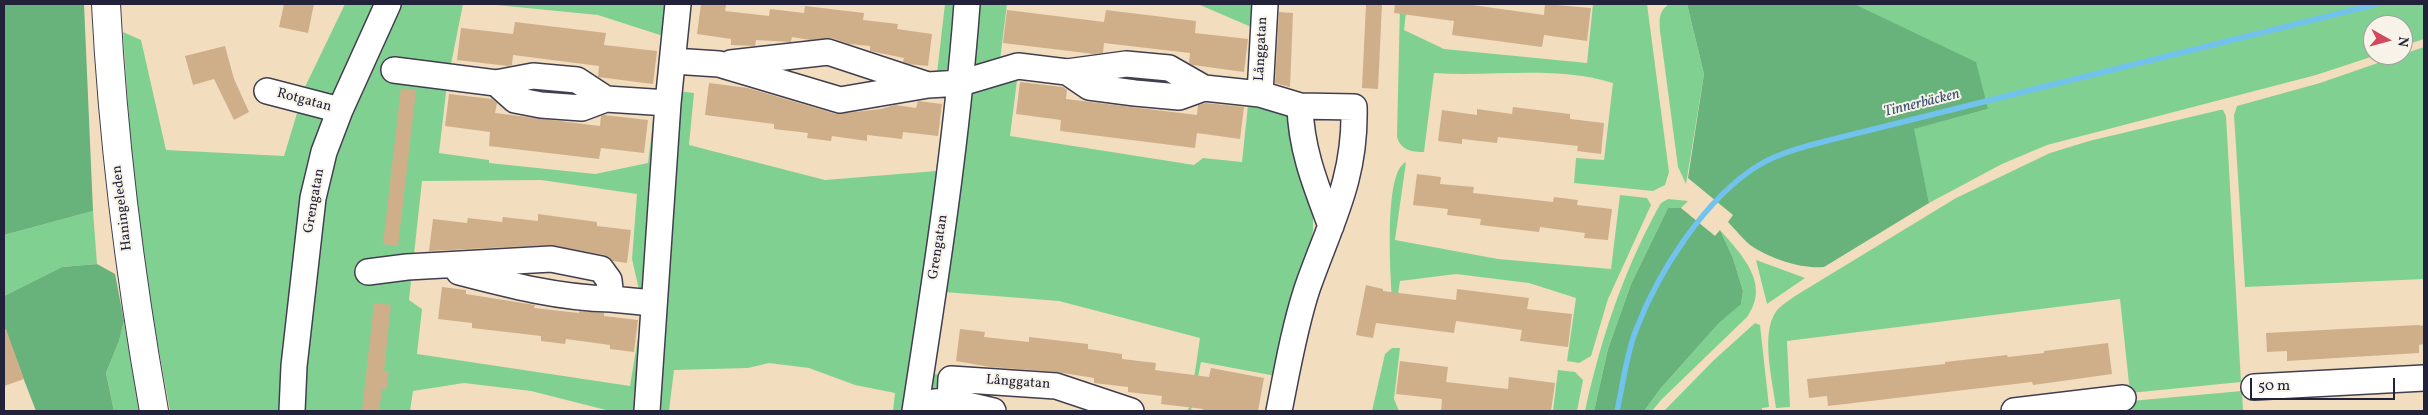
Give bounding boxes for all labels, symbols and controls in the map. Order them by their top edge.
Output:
north arrow [2363,15,2413,65]
street label: Långgatan [1252,16,1272,82]
text: N [2392,36,2412,48]
street label: Rotgatan [275,86,333,116]
water label: Tinnerbäcken [1882,86,1962,122]
street label: Haningeleden [109,164,137,252]
street label: Grengatan [301,167,329,235]
street label: Grengatan [926,213,952,281]
scale bar [2253,368,2398,400]
street label: Långgatan [985,372,1051,394]
text: 50 m [2258,376,2290,397]

